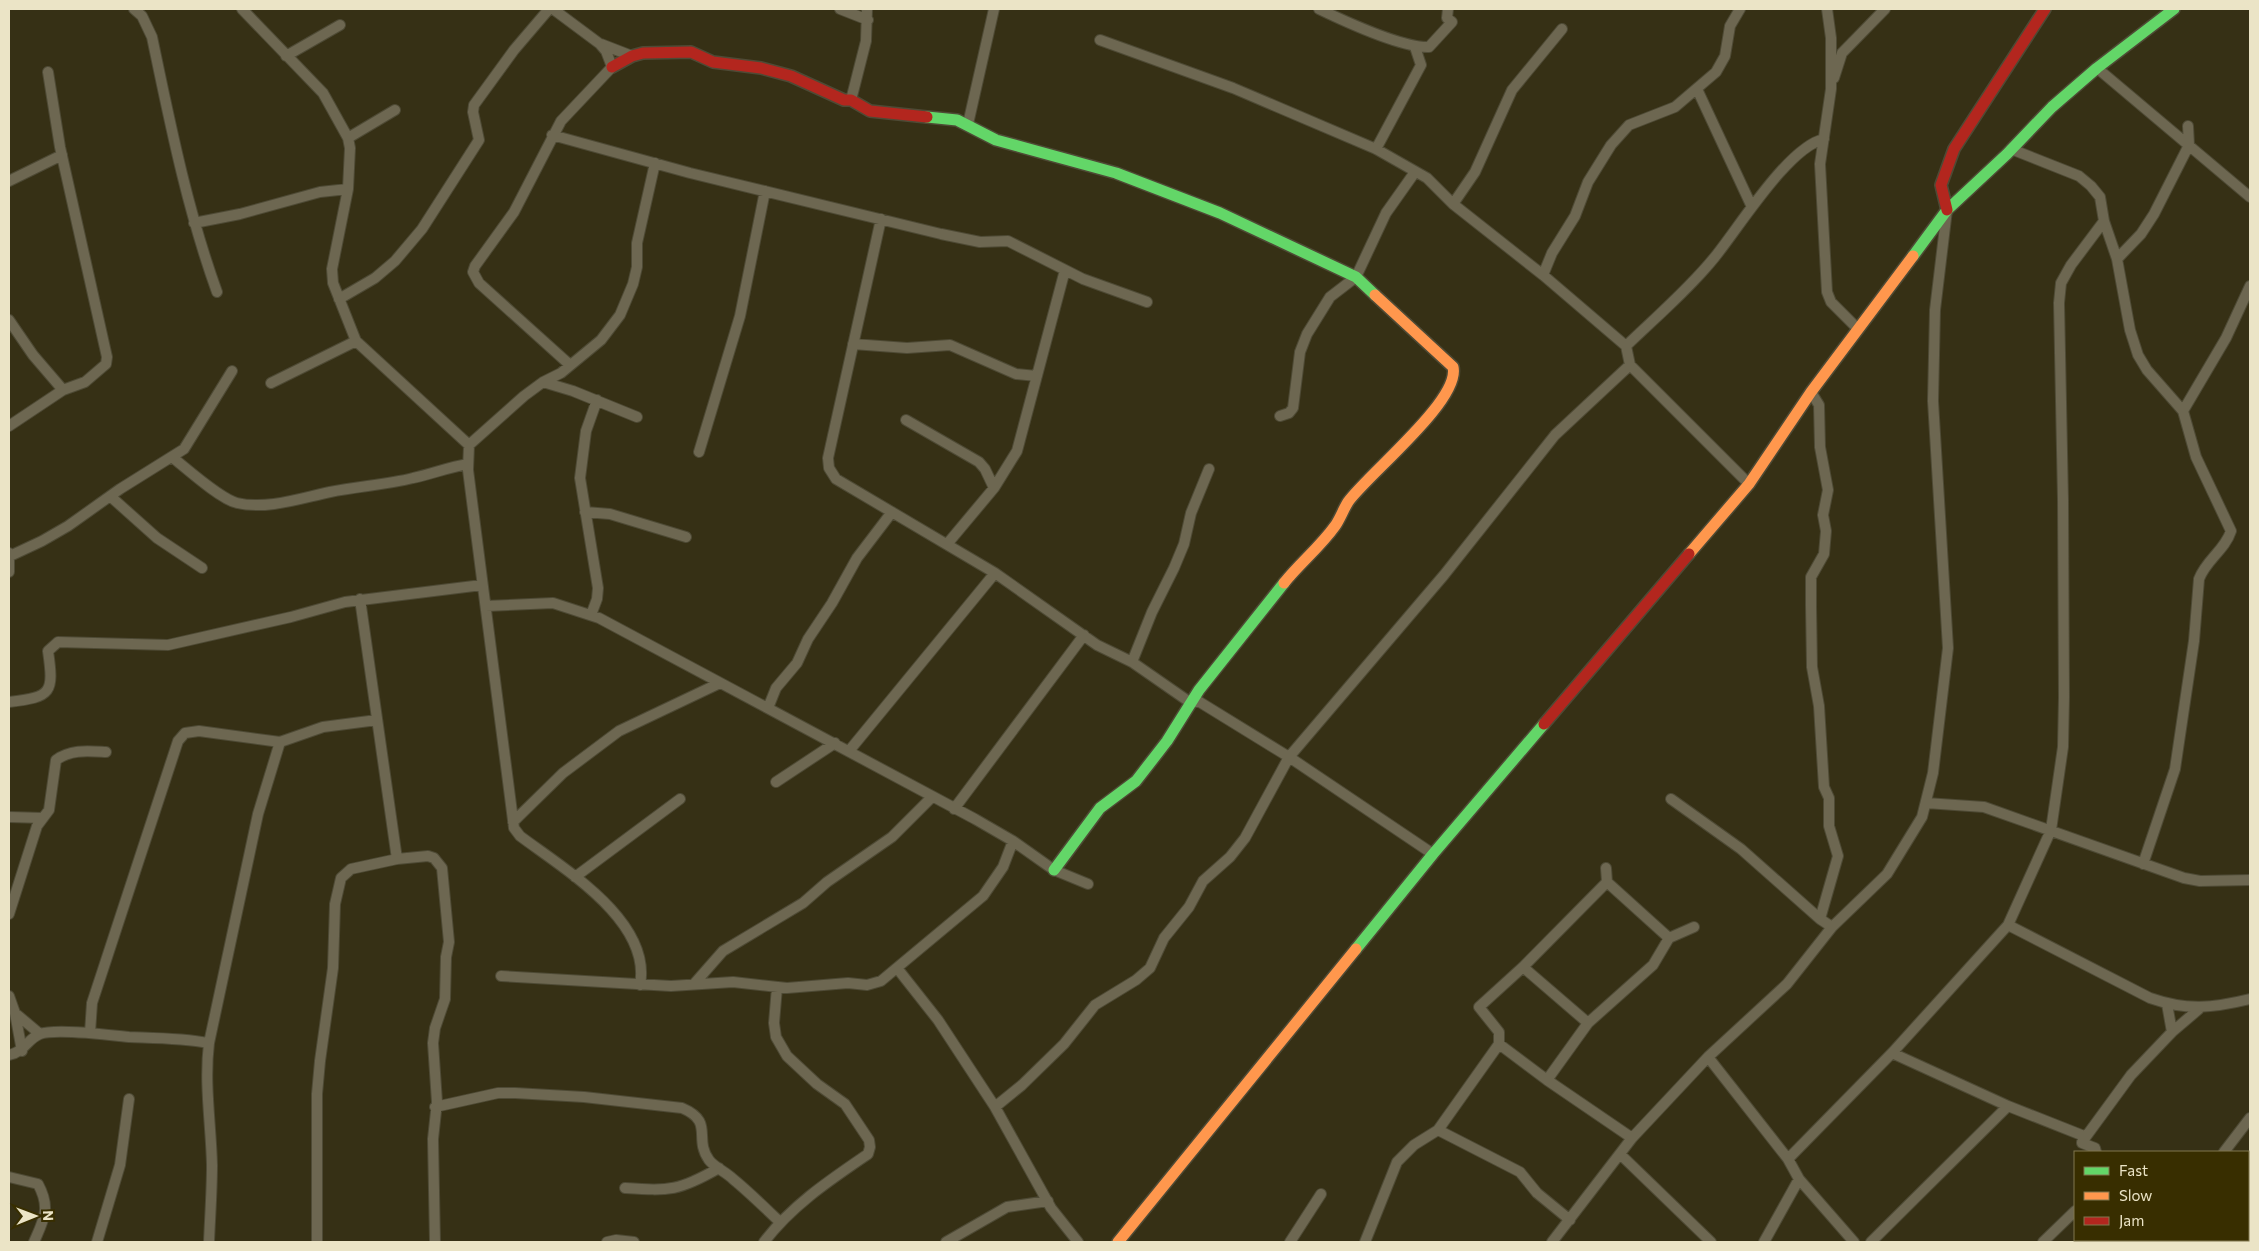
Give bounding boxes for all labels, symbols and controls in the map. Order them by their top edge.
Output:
legend [2074,1151,2249,1241]
text: Fast [2119,1161,2148,1179]
text: Slow [2119,1186,2152,1204]
north arrow [10,1191,60,1241]
text: N [40,1210,57,1221]
text: Jam [2119,1211,2144,1229]

